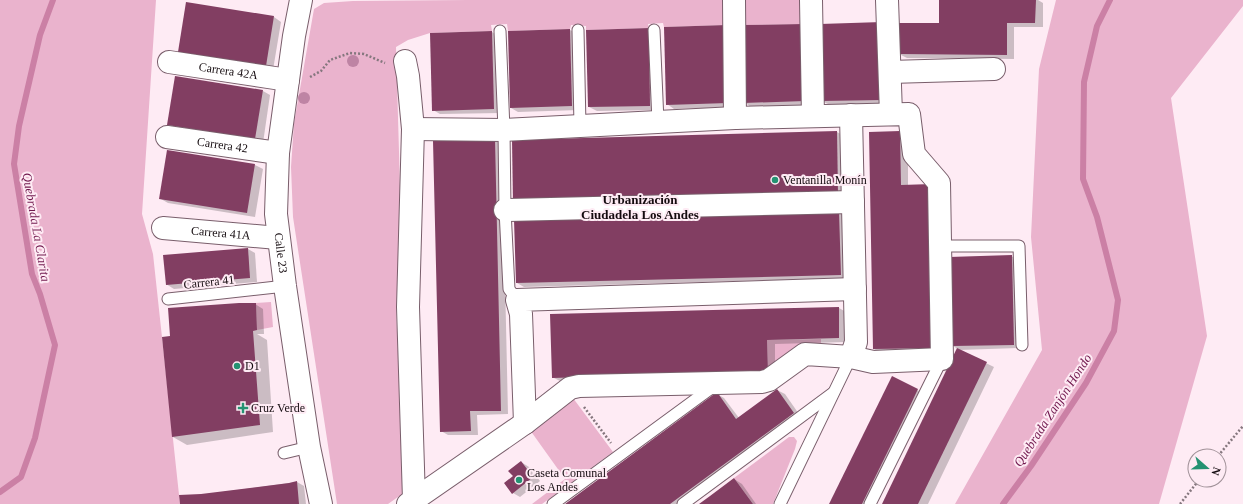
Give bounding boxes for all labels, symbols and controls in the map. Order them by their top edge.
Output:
street label: Carrera 42A [198,60,259,82]
street label: Carrera 42 [196,134,249,156]
water label: Quebrada La Clarita [20,171,54,283]
place label: Ventanilla Monín [783,173,867,187]
marker: Ventanilla Monín [770,175,780,185]
district label: Urbanización Ciudadela Los Andes [581,192,699,222]
street label: Carrera 41A [190,223,251,243]
street label: Calle 23 [271,232,290,274]
street label: Carrera 41 [183,272,235,292]
water label: Quebrada Zanjón Hondo [1010,351,1095,469]
place label: D1 [245,359,260,373]
marker: D1 [232,361,242,371]
place label: Cruz Verde [251,401,305,415]
marker: Cruz Verde [238,403,248,413]
north arrow [1187,448,1227,488]
place label: Caseta Comunal Los Andes [527,466,607,494]
text: N [1209,466,1223,477]
marker: Caseta Comunal Los Andes [514,475,524,485]

